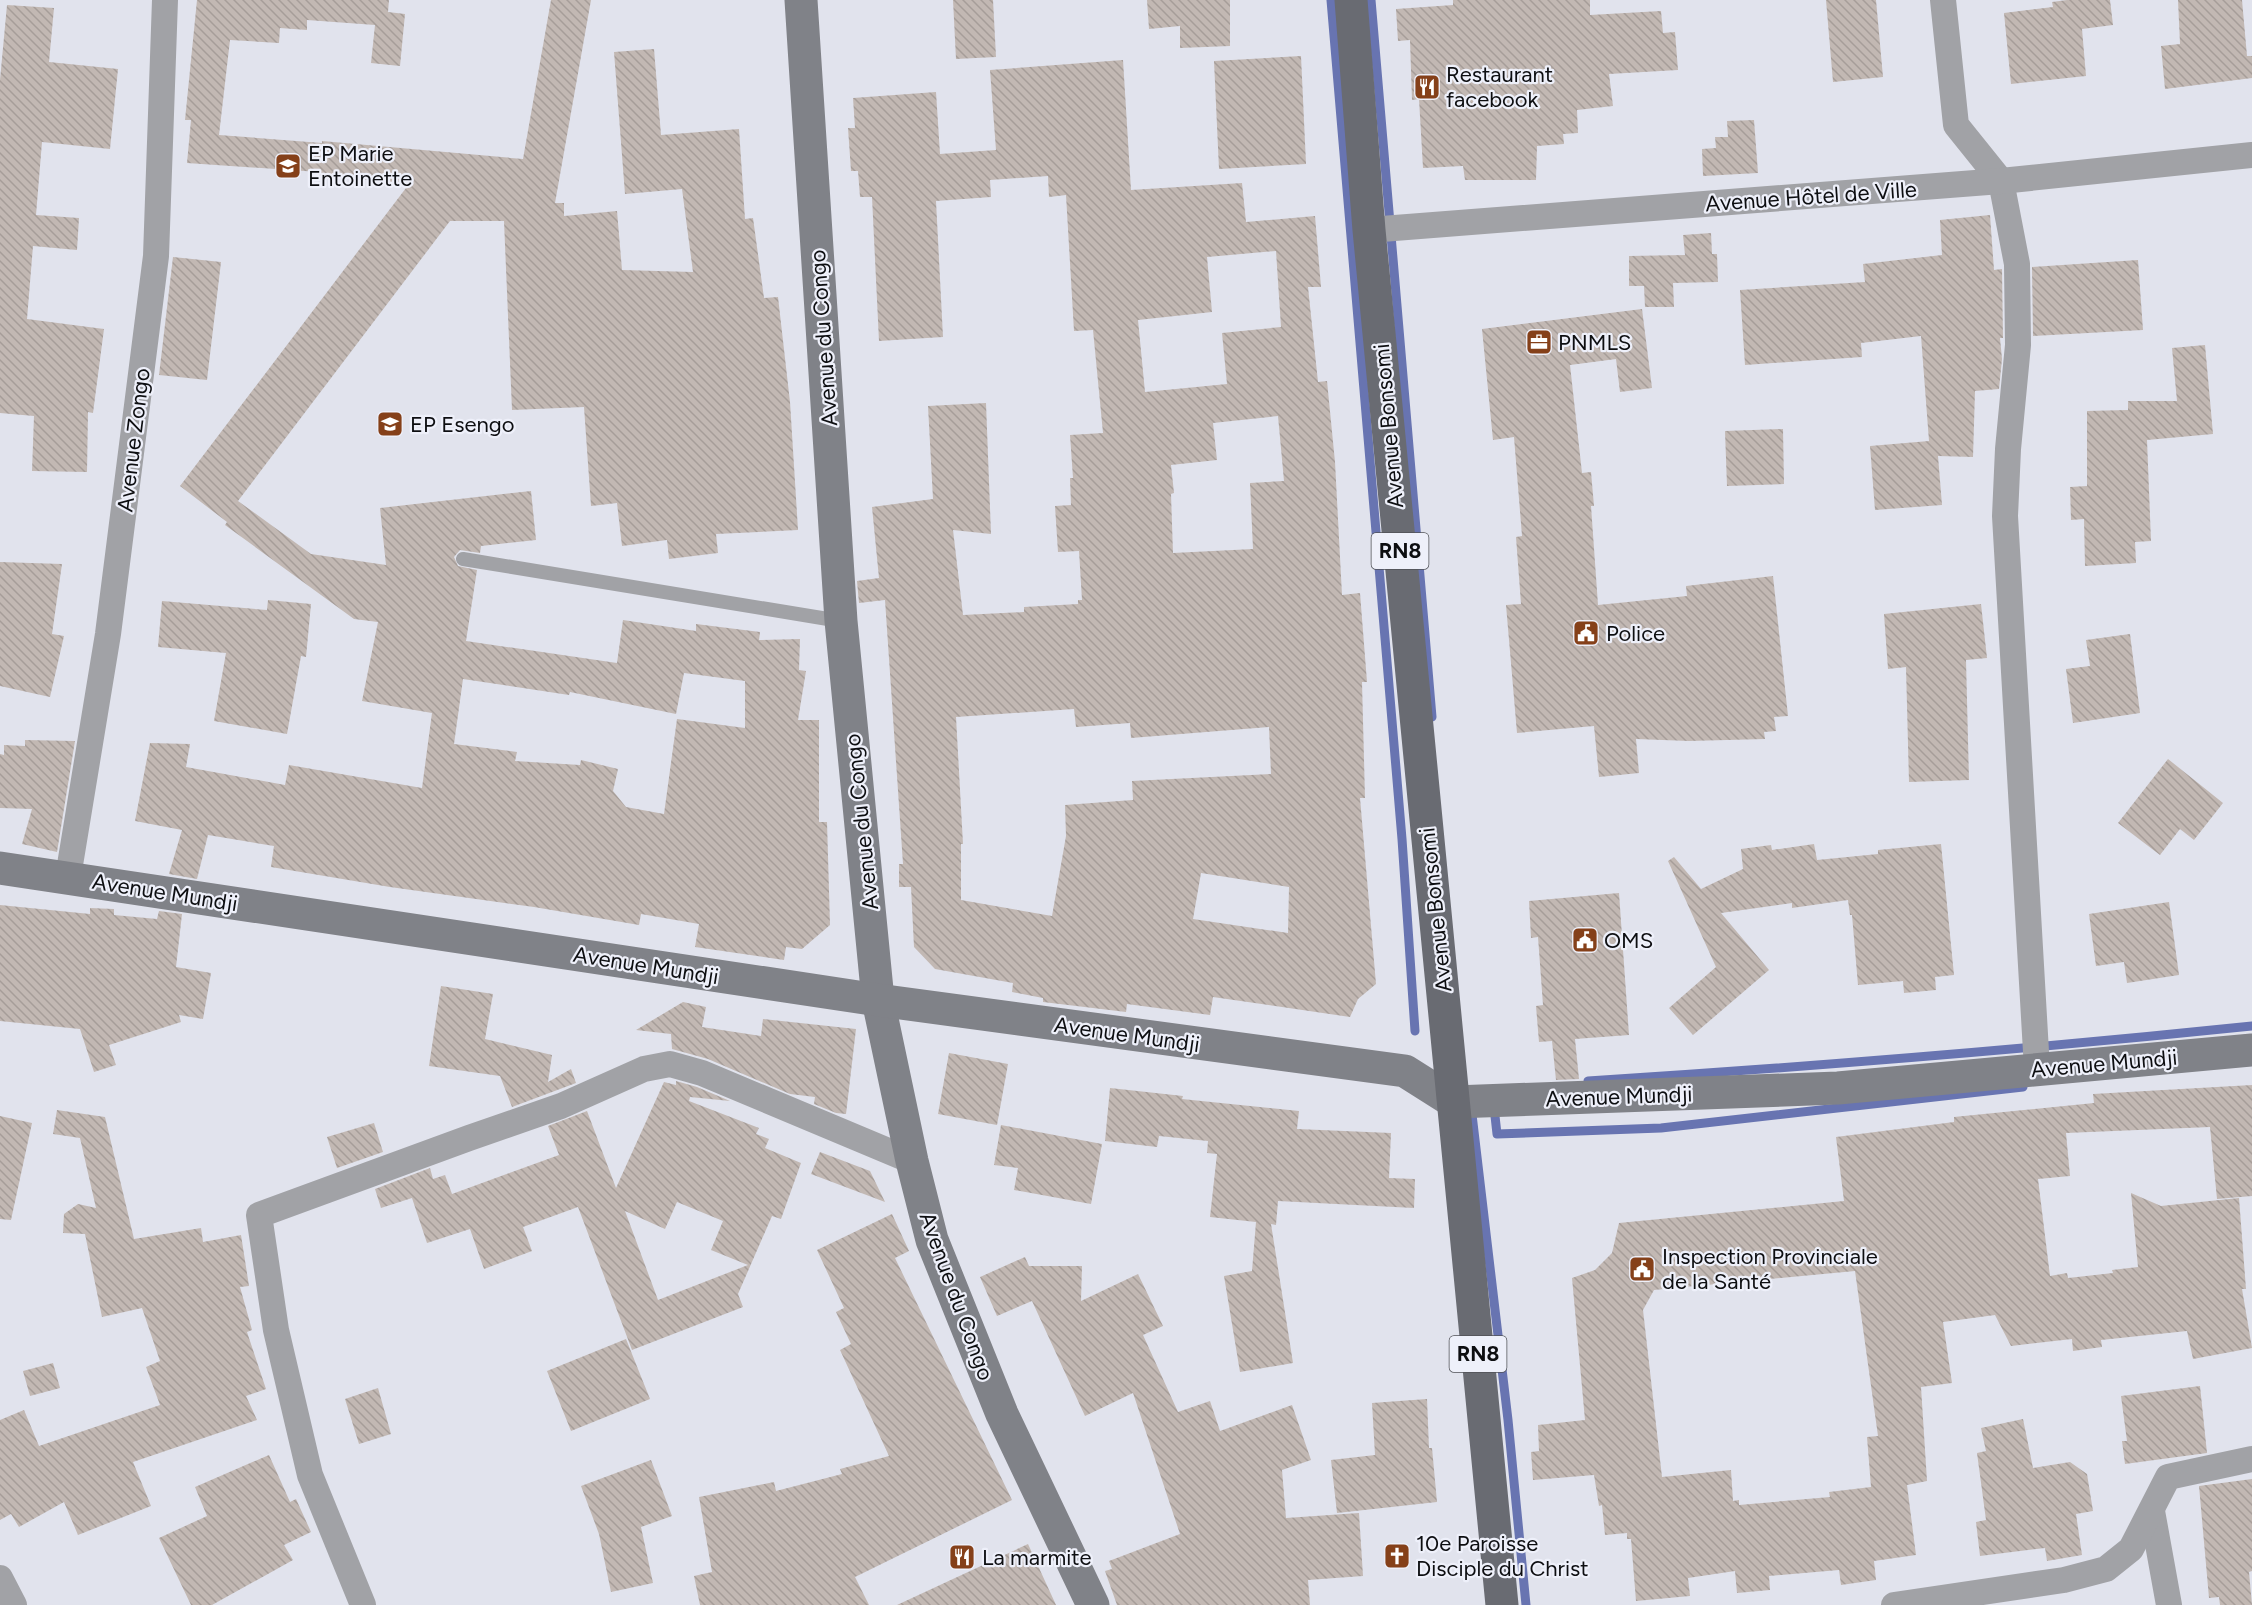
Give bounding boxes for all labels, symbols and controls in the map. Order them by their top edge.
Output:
place label: Restaurant facebook [1446,61,1553,113]
restaurant icon: Restaurant facebook [1412,72,1442,102]
place label: EP Marie Entoinette [308,140,412,192]
school or university icon: EP Marie Entoinette [273,151,303,181]
street label: Avenue Hôtel de Ville [1704,176,1918,217]
street label: Avenue du Congo [804,249,843,427]
office icon: PNMLS [1524,327,1554,357]
place label: PNMLS [1558,329,1631,356]
street label: Avenue Bonsomi [1368,343,1409,509]
street label: Avenue Zongo [111,367,156,513]
school or university icon: EP Esengo [375,409,405,439]
place label: EP Esengo [410,411,514,438]
road number: RN8 [1372,533,1428,569]
public building icon: Police [1571,618,1601,648]
place label: Police [1606,620,1665,647]
street label: Avenue du Congo [839,733,884,911]
street label: Avenue Bonsomi [1413,826,1458,993]
street label: Avenue Mundji [90,868,240,917]
public building icon: OMS [1570,925,1600,955]
place label: OMS [1604,927,1653,954]
street label: Avenue Mundji [571,941,721,990]
street label: Avenue Mundji [1052,1011,1202,1058]
street label: Avenue Mundji [2030,1044,2178,1083]
street label: Avenue Mundji [1545,1080,1693,1113]
street label: Avenue du Congo [914,1208,999,1384]
place label: Inspection Provinciale de la Santé [1662,1243,1878,1295]
public building icon: Inspection Provinciale de la Santé [1627,1254,1657,1284]
road number: RN8 [1450,1336,1506,1372]
place label: 10e Paroisse Disciple du Christ [1416,1530,1589,1582]
church icon: 10e Paroisse Disciple du Christ [1382,1541,1412,1571]
restaurant icon: La marmite [947,1542,977,1572]
place label: La marmite [982,1544,1092,1571]

